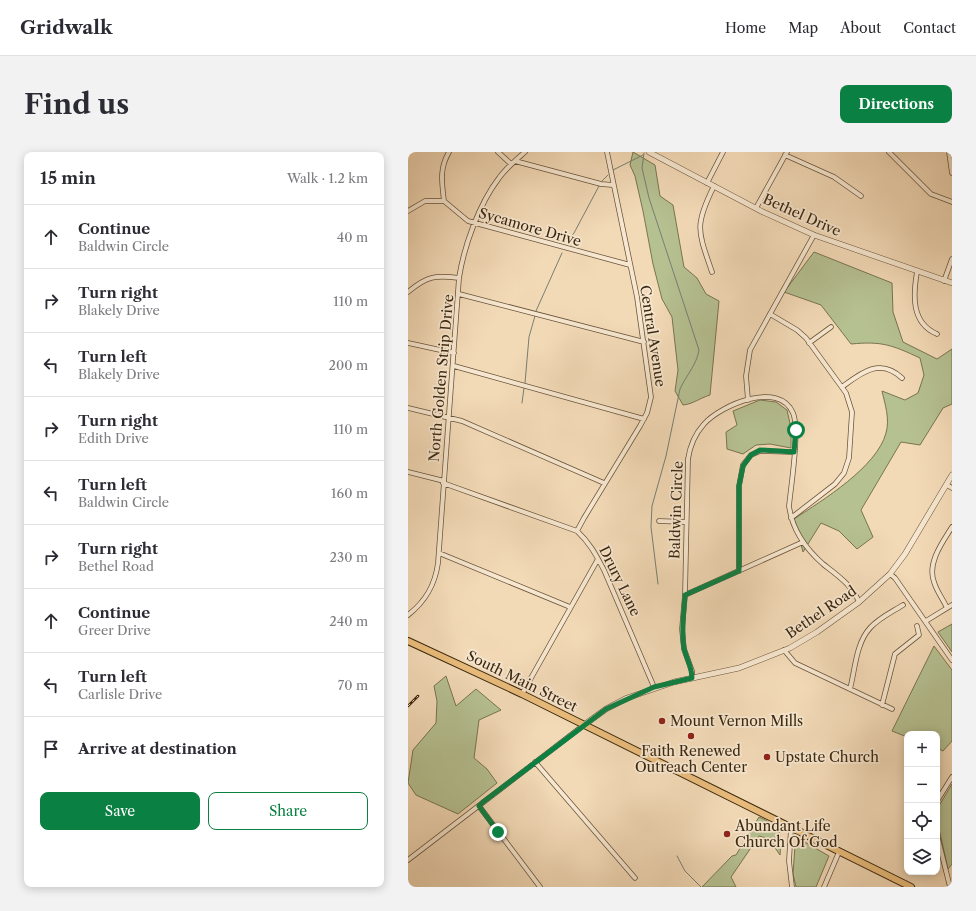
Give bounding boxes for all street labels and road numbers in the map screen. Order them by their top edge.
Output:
street label: Bethel Drive [760,190,844,240]
street label: Sycamore Drive [477,204,583,250]
street label: Central Avenue [636,284,670,388]
street label: North Golden Strip Drive [425,293,457,463]
street label: Baldwin Circle [665,460,687,559]
street label: Drury Lane [595,543,645,619]
street label: Bethel Road [782,581,860,642]
street label: South Main Street [464,646,580,716]

